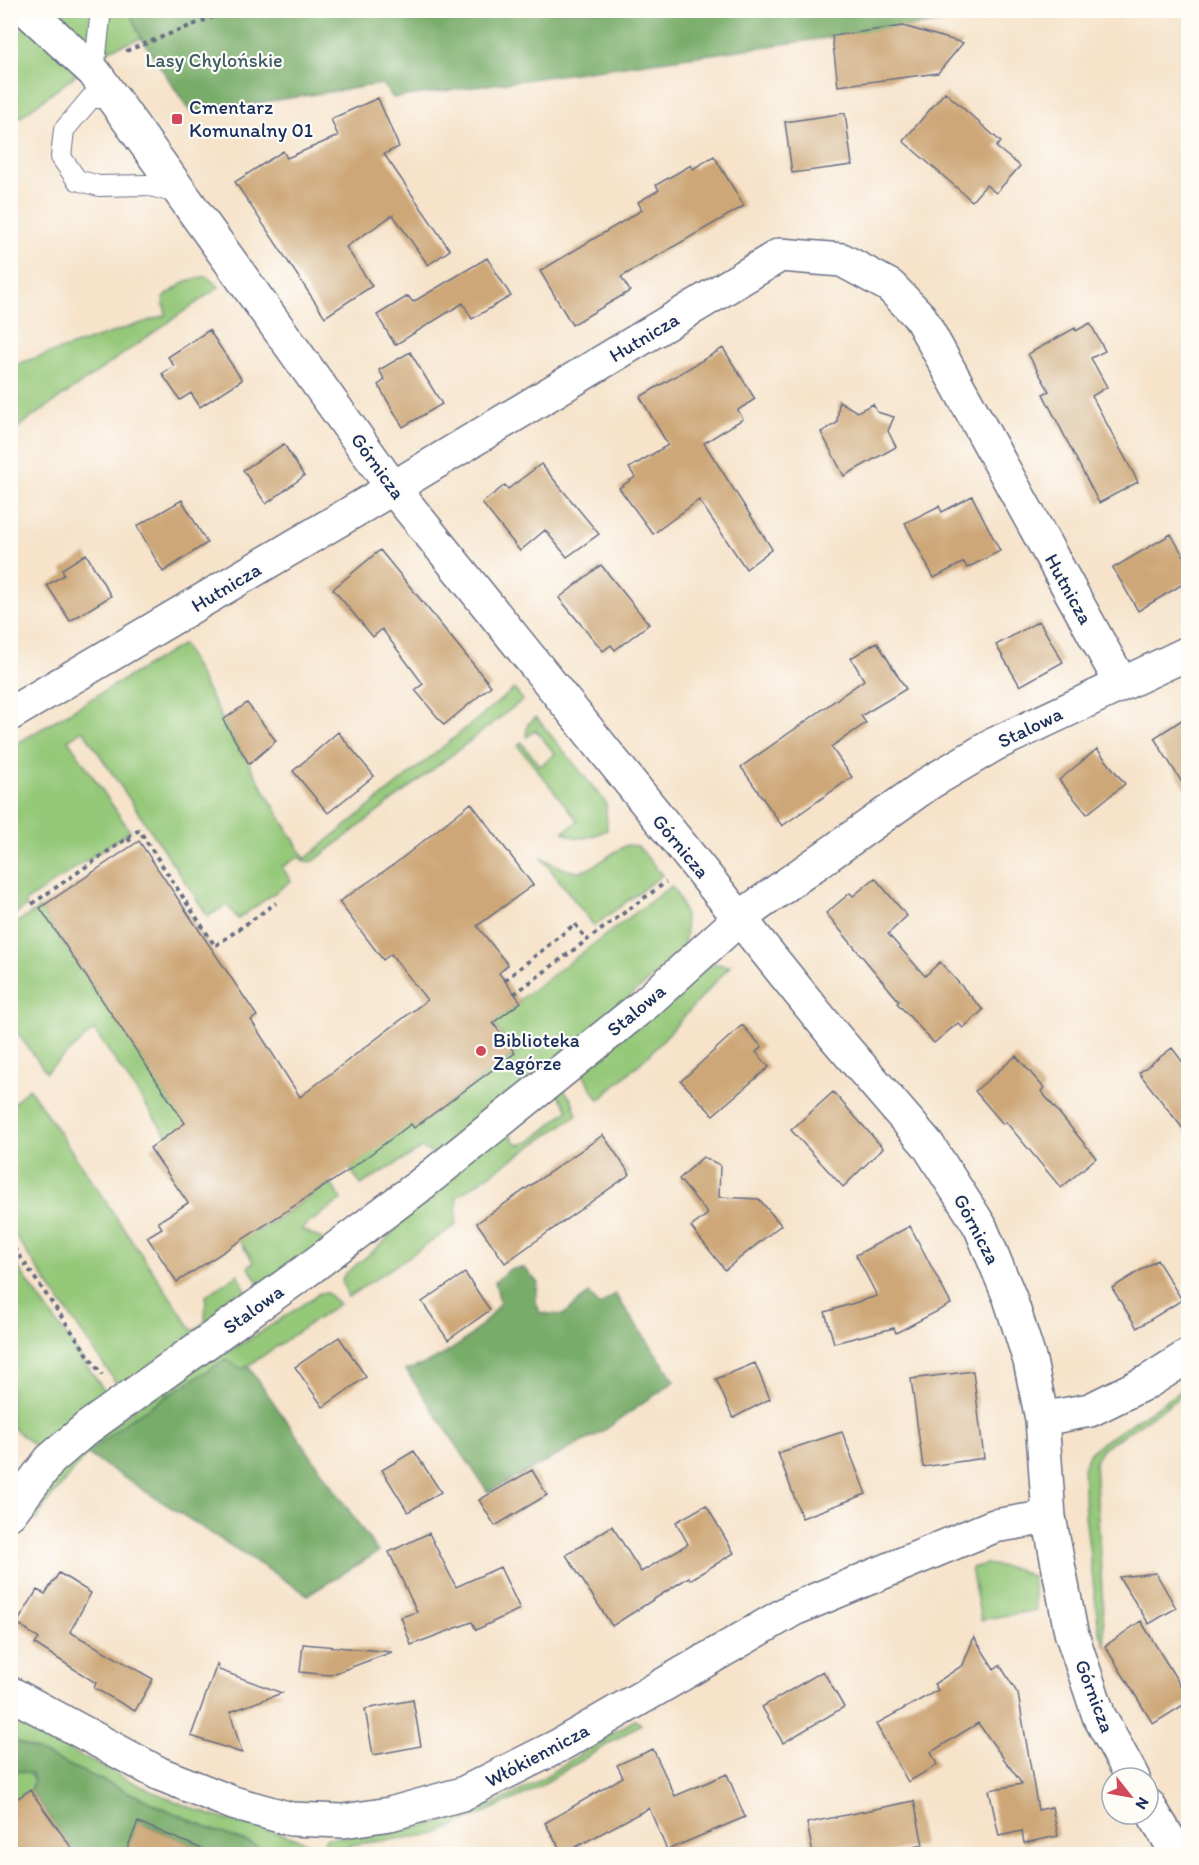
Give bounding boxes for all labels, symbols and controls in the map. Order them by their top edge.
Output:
park label: Lasy Chylońskie [145,48,283,72]
place label: Cmentarz Komunalny 01 [189,95,313,142]
marker: Cmentarz Komunalny 01 [170,112,184,126]
street label: Hutnicza [605,307,684,367]
street label: Górnicza [346,428,410,504]
street label: Hutnicza [1040,549,1099,629]
street label: Hutnicza [187,557,266,617]
street label: Stalowa [994,701,1067,753]
street label: Górnicza [647,809,715,883]
street label: Stalowa [602,978,671,1041]
place label: Biblioteka Zagórze [493,1028,580,1075]
marker: Biblioteka Zagórze [474,1044,488,1058]
street label: Górnicza [949,1190,1006,1268]
street label: Stalowa [218,1279,288,1339]
street label: Górnicza [1070,1656,1120,1736]
street label: Włókiennicza [481,1717,593,1792]
north arrow [1100,1766,1160,1826]
text: N [1132,1794,1153,1813]

